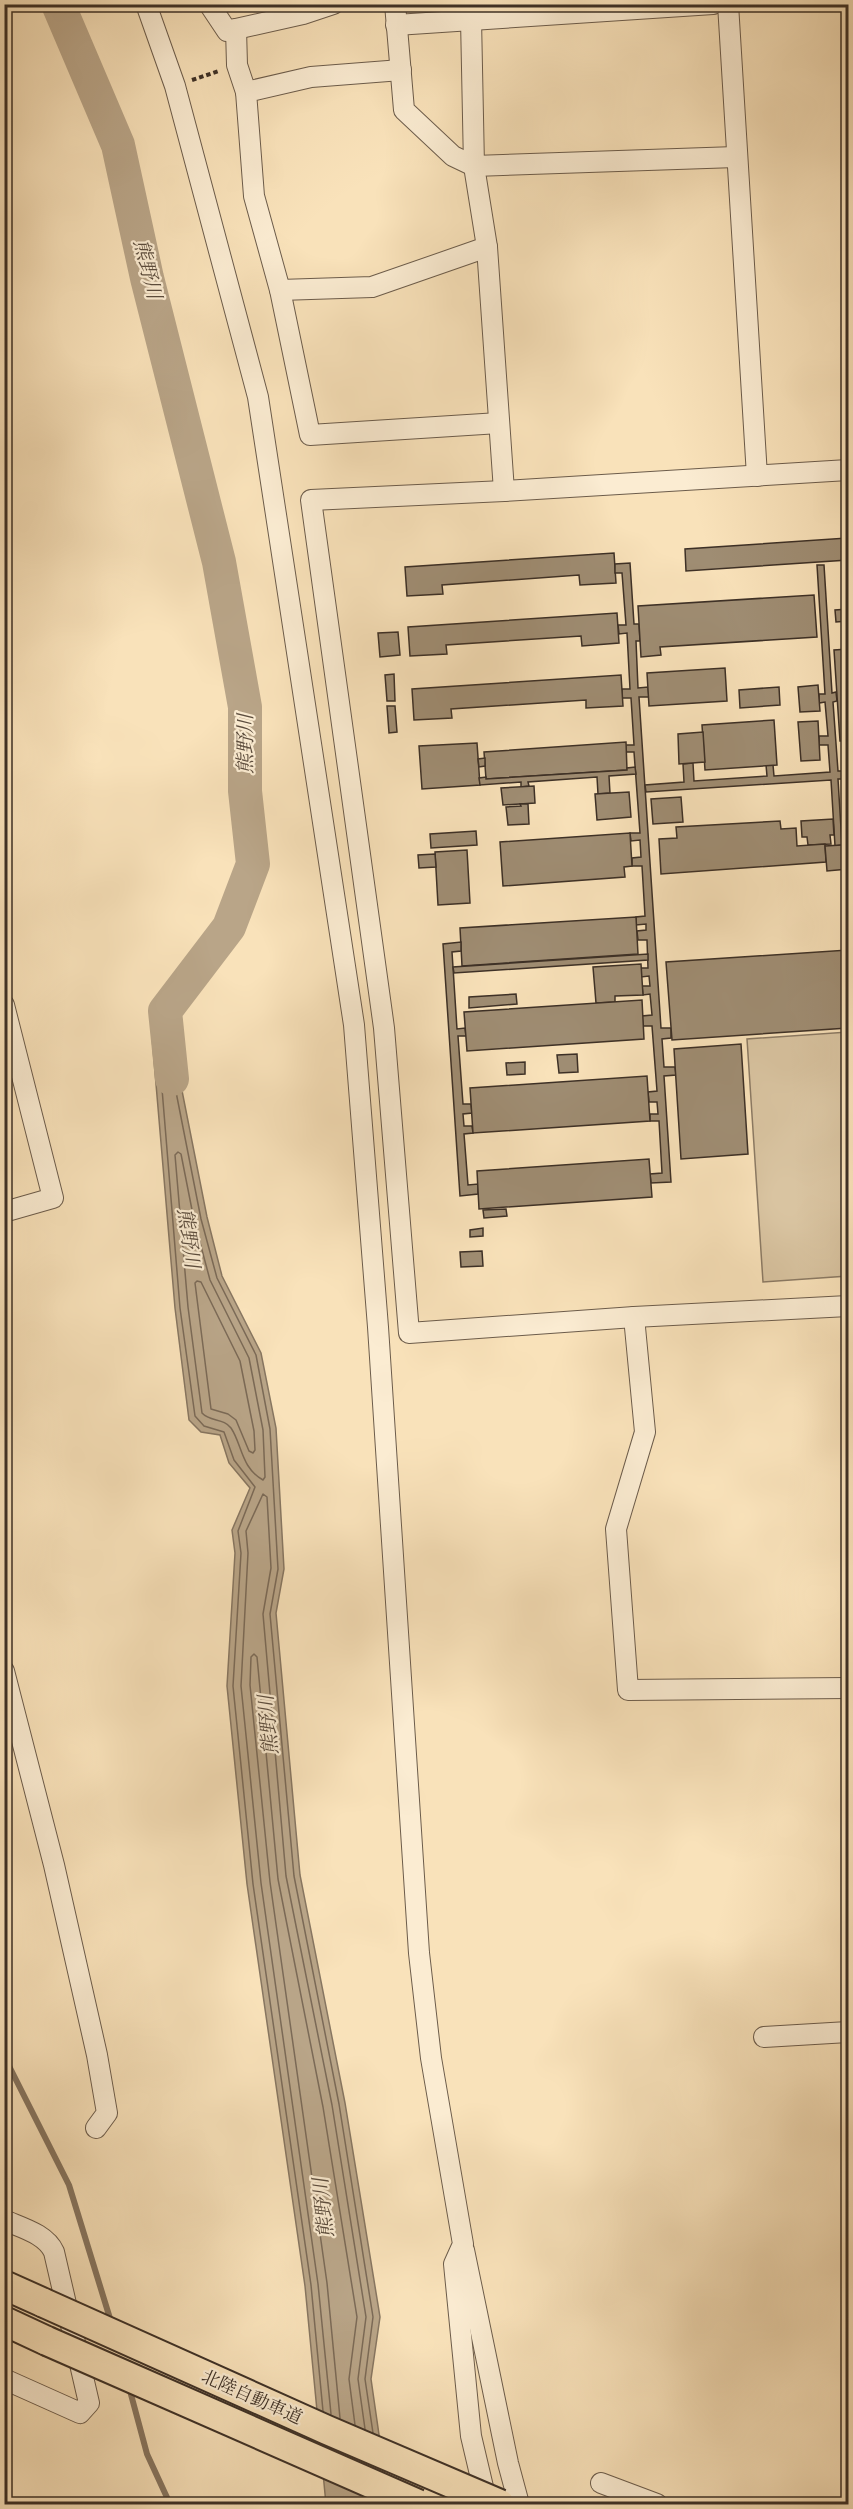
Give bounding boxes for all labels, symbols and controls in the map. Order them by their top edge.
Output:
water label: 熊野川 [127,237,168,303]
water label: 熊野川 [232,712,259,774]
water label: 熊野川 [171,1206,206,1272]
water label: 熊野川 [252,1692,285,1756]
water label: 熊野川 [307,2175,340,2239]
street label: 北陸自動車道 [198,2364,306,2430]

